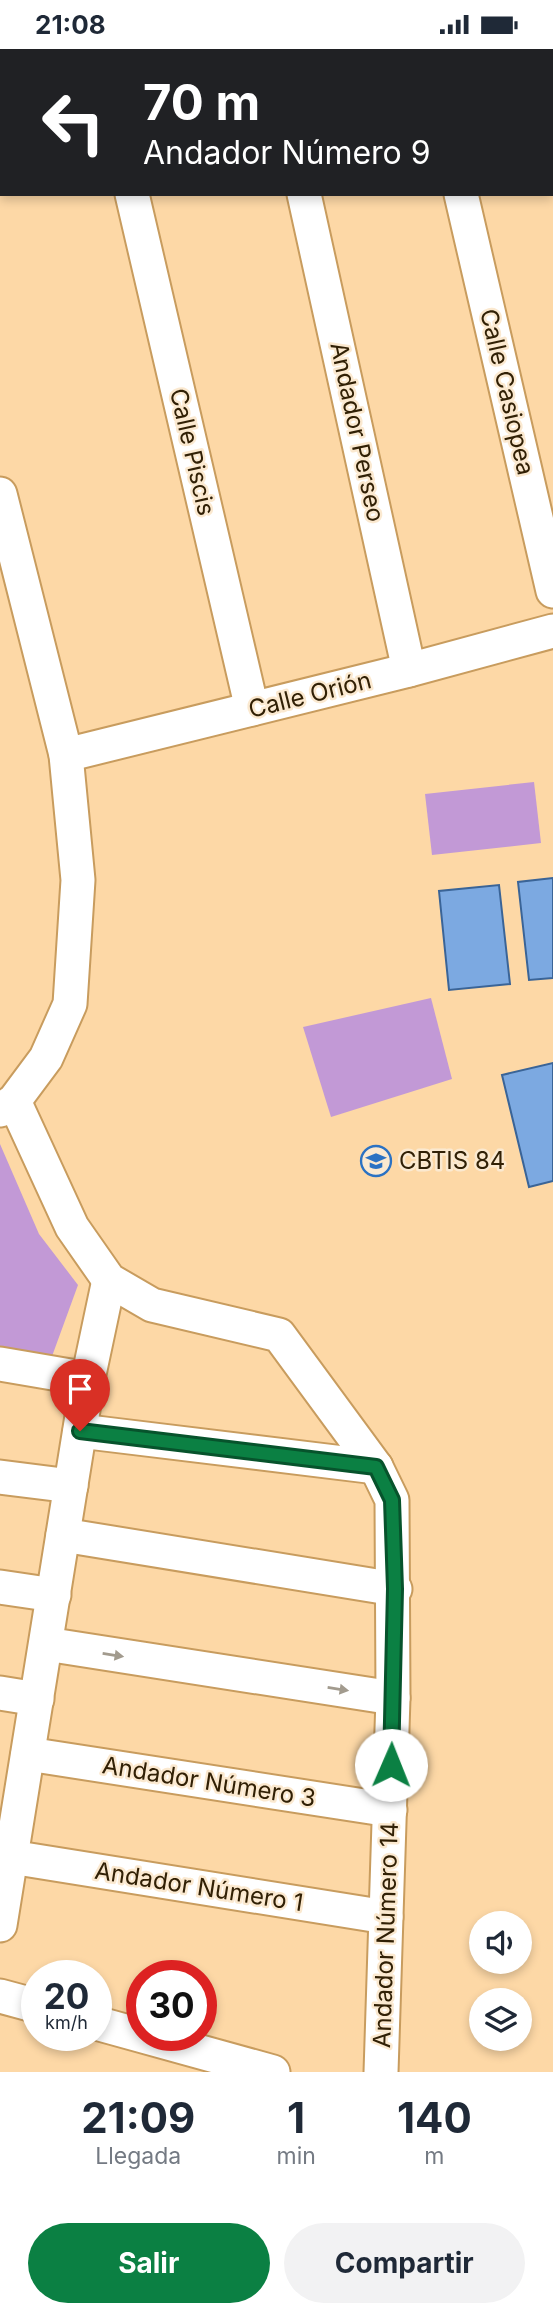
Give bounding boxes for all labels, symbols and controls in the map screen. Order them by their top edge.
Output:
text: 21:08 [35,9,106,40]
text: 70 m [143,73,260,132]
icon: left [28,77,119,168]
text: Andador Número 9 [143,133,431,172]
street label: Calle Casiopea [474,306,541,478]
street label: Andador Perseo [324,339,391,524]
street label: Calle Piscis [164,386,221,518]
street label: Calle Orión [245,665,374,724]
school or university icon: CBTIS 84 [359,1144,393,1178]
place label: CBTIS 84 [399,1146,505,1175]
pin [50,1359,110,1431]
icon: arrive [61,1370,99,1408]
one-way arrow [102,1650,124,1661]
one-way arrow [327,1684,349,1695]
position arrow [354,1728,428,1802]
street label: Andador Número 3 [100,1750,318,1813]
street label: Andador Número 14 [367,1821,404,2048]
street label: Andador Número 1 [93,1856,305,1917]
map controls [469,1911,532,2051]
button: sound [469,1911,532,1974]
speed limit sign: 30 [126,1960,217,2051]
text: 20 [44,1975,89,2017]
button: layers [469,1988,532,2051]
text: km/h [45,2012,88,2033]
text: 21:09 [81,2092,195,2143]
text: 1 [287,2092,305,2143]
text: 140 [397,2092,472,2143]
text: Llegada [95,2142,181,2170]
text: min [277,2142,316,2170]
text: m [424,2142,444,2170]
button: Salir [28,2223,270,2303]
button: Compartir [284,2223,525,2303]

